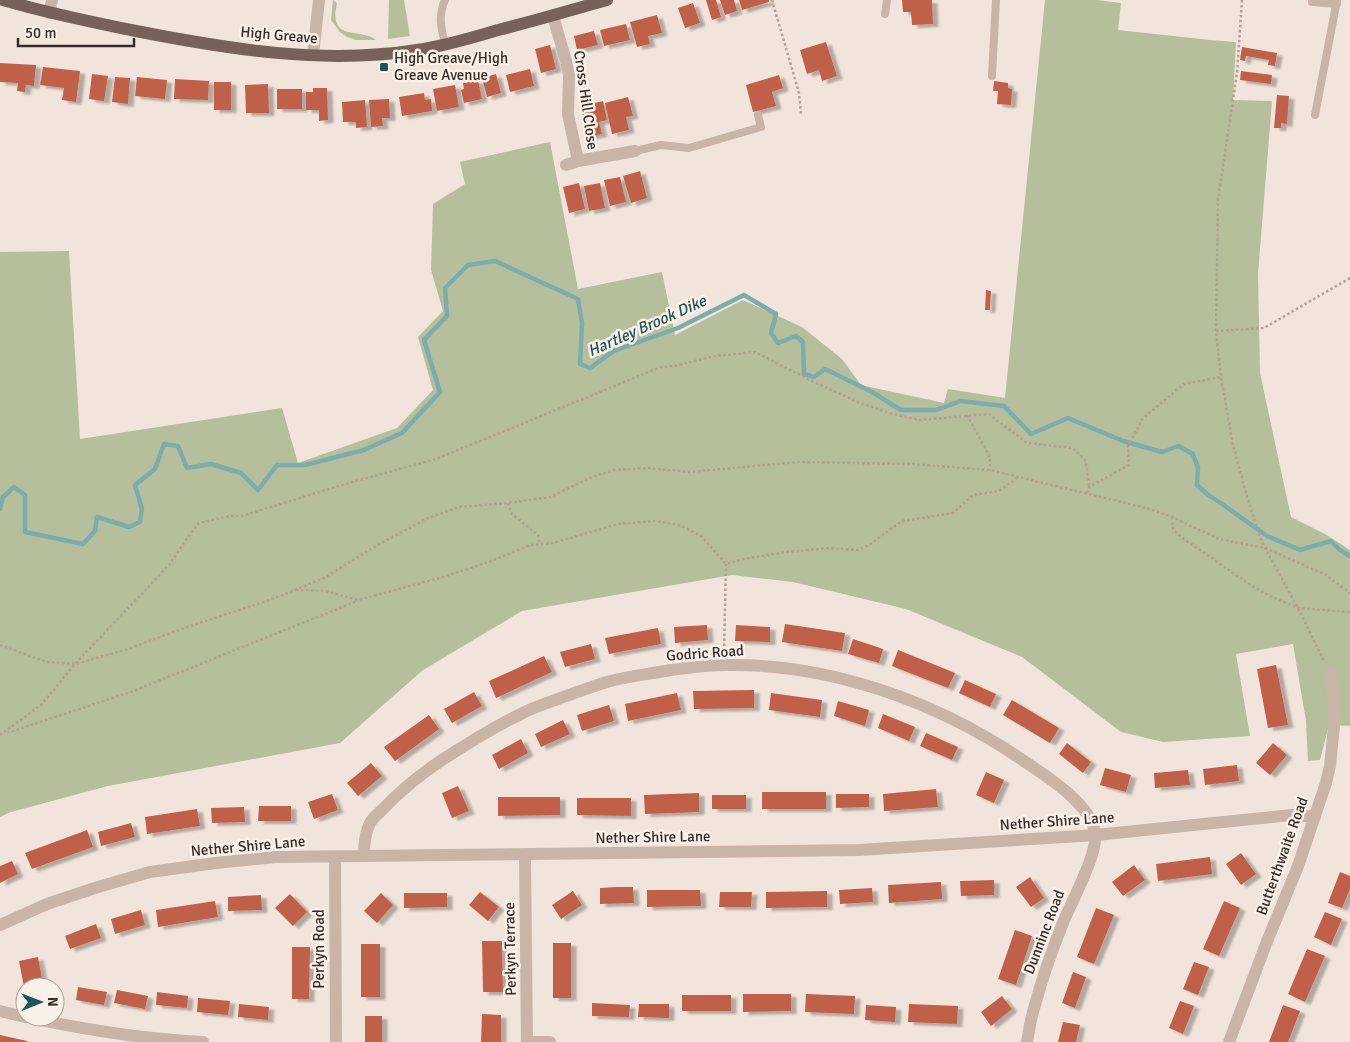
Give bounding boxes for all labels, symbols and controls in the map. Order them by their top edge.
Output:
scale bar [18,15,134,47]
street label: High Greave [240,23,318,47]
text: 50 m [25,24,56,42]
place label: High Greave/High Greave Avenue [394,49,508,84]
street label: Cross Hill Close [570,49,602,151]
marker: High Greave/High Greave Avenue [378,61,390,73]
water label: Hartley Brook Dike [585,290,710,361]
street label: Godric Road [666,641,744,665]
street label: Butterthwaite Road [1252,794,1312,918]
street label: Nether Shire Lane [999,808,1115,834]
street label: Nether Shire Lane [595,827,711,847]
street label: Nether Shire Lane [190,832,306,860]
street label: Dunninc Road [1020,887,1068,977]
street label: Perkyn Terrace [500,902,520,996]
street label: Perkyn Road [310,909,328,989]
north arrow [15,977,65,1027]
text: N [44,997,61,1007]

